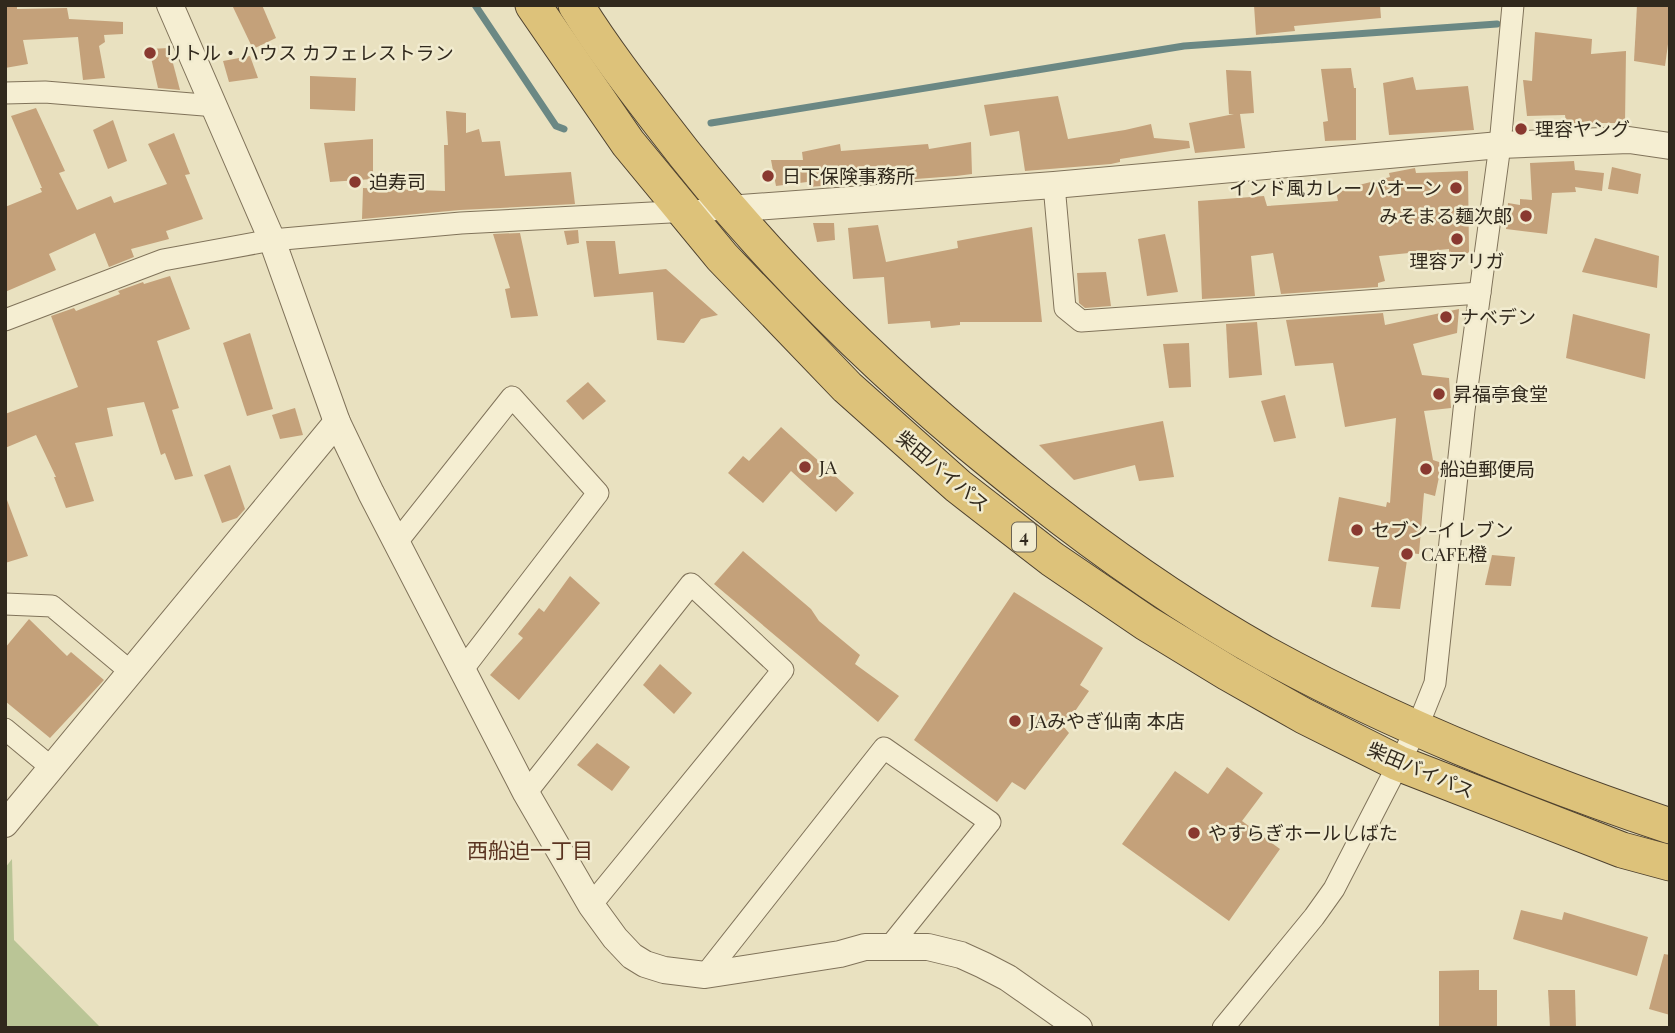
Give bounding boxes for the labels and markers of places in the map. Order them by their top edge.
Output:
place label: リトル・ハウス カフェレストラン [164,39,454,65]
marker: リトル・ハウス カフェレストラン [142,45,158,61]
place label: 理容ヤング [1535,115,1630,141]
marker: 理容ヤング [1513,121,1529,137]
place label: 日下保険事務所 [782,162,915,188]
place label: 迫寿司 [369,168,426,194]
marker: 日下保険事務所 [760,168,776,184]
marker: 迫寿司 [347,174,363,190]
place label: インド風カレー パオーン [1229,174,1442,200]
marker: インド風カレー パオーン [1448,180,1464,196]
place label: みそまる麺次郎 [1379,202,1512,228]
marker: みそまる麺次郎 [1518,208,1534,224]
marker: 理容アリガ [1449,231,1465,247]
place label: 理容アリガ [1409,247,1505,273]
place label: ナベデン [1460,303,1536,329]
marker: ナベデン [1438,309,1454,325]
place label: 昇福亭食堂 [1453,380,1548,406]
marker: 昇福亭食堂 [1431,386,1447,402]
place label: JA [818,453,838,479]
place label: 船迫郵便局 [1440,455,1535,481]
marker: JA [797,459,813,475]
marker: 船迫郵便局 [1418,461,1434,477]
place label: セブン-イレブン [1371,516,1513,542]
marker: セブン-イレブン [1349,522,1365,538]
place label: CAFE橙 [1421,540,1487,566]
marker: CAFE橙 [1399,546,1415,562]
place label: JAみやぎ仙南 本店 [1028,707,1185,733]
marker: JAみやぎ仙南 本店 [1007,713,1023,729]
place label: やすらぎホールしばた [1208,819,1398,845]
marker: やすらぎホールしばた [1186,825,1202,841]

